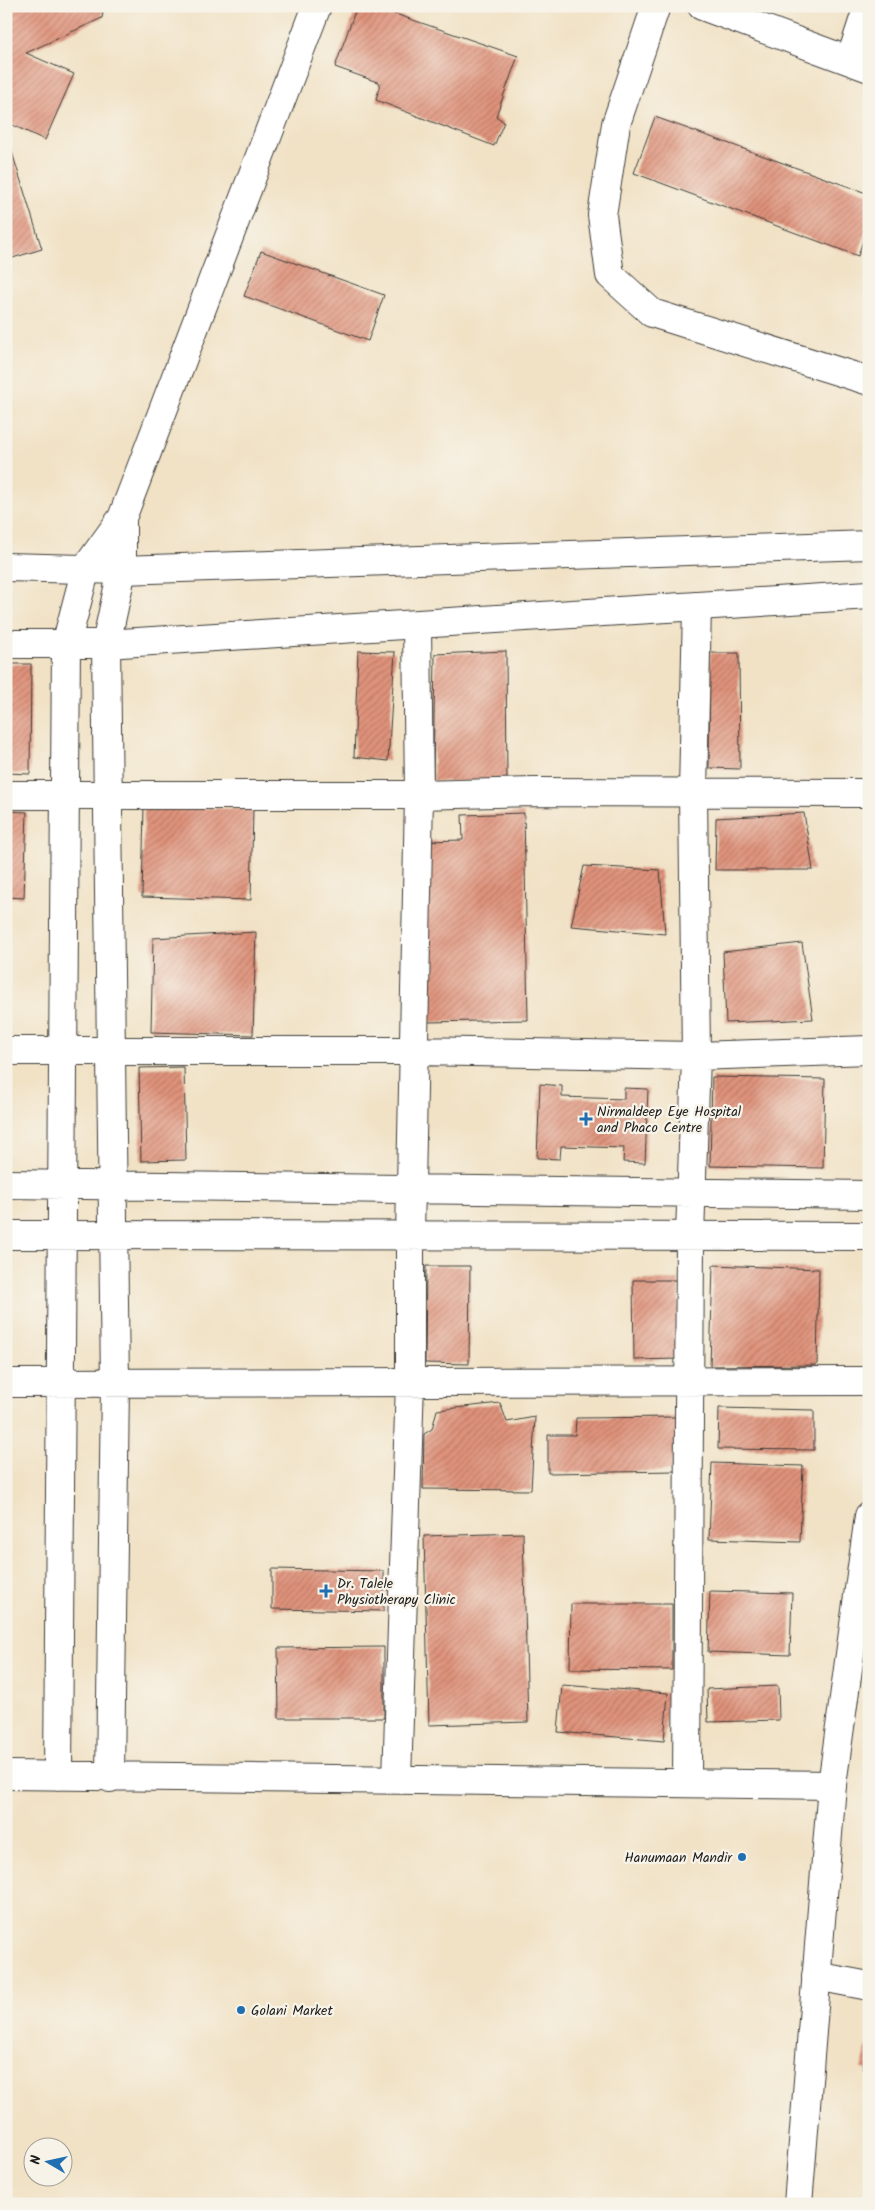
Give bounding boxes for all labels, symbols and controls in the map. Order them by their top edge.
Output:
place label: Nirmaldeep Eye Hospital and Phaco Centre [597,1101,742,1139]
marker: Nirmaldeep Eye Hospital and Phaco Centre [579,1112,593,1126]
place label: Dr. Talele Physiotherapy Clinic [337,1573,456,1611]
marker: Dr. Talele Physiotherapy Clinic [319,1584,333,1598]
place label: Hanumaan Mandir [624,1847,733,1869]
marker: Hanumaan Mandir [736,1851,748,1863]
place label: Golani Market [251,2000,333,2022]
marker: Golani Market [235,2004,247,2016]
north arrow [22,2138,72,2188]
text: N [25,2154,48,2166]

